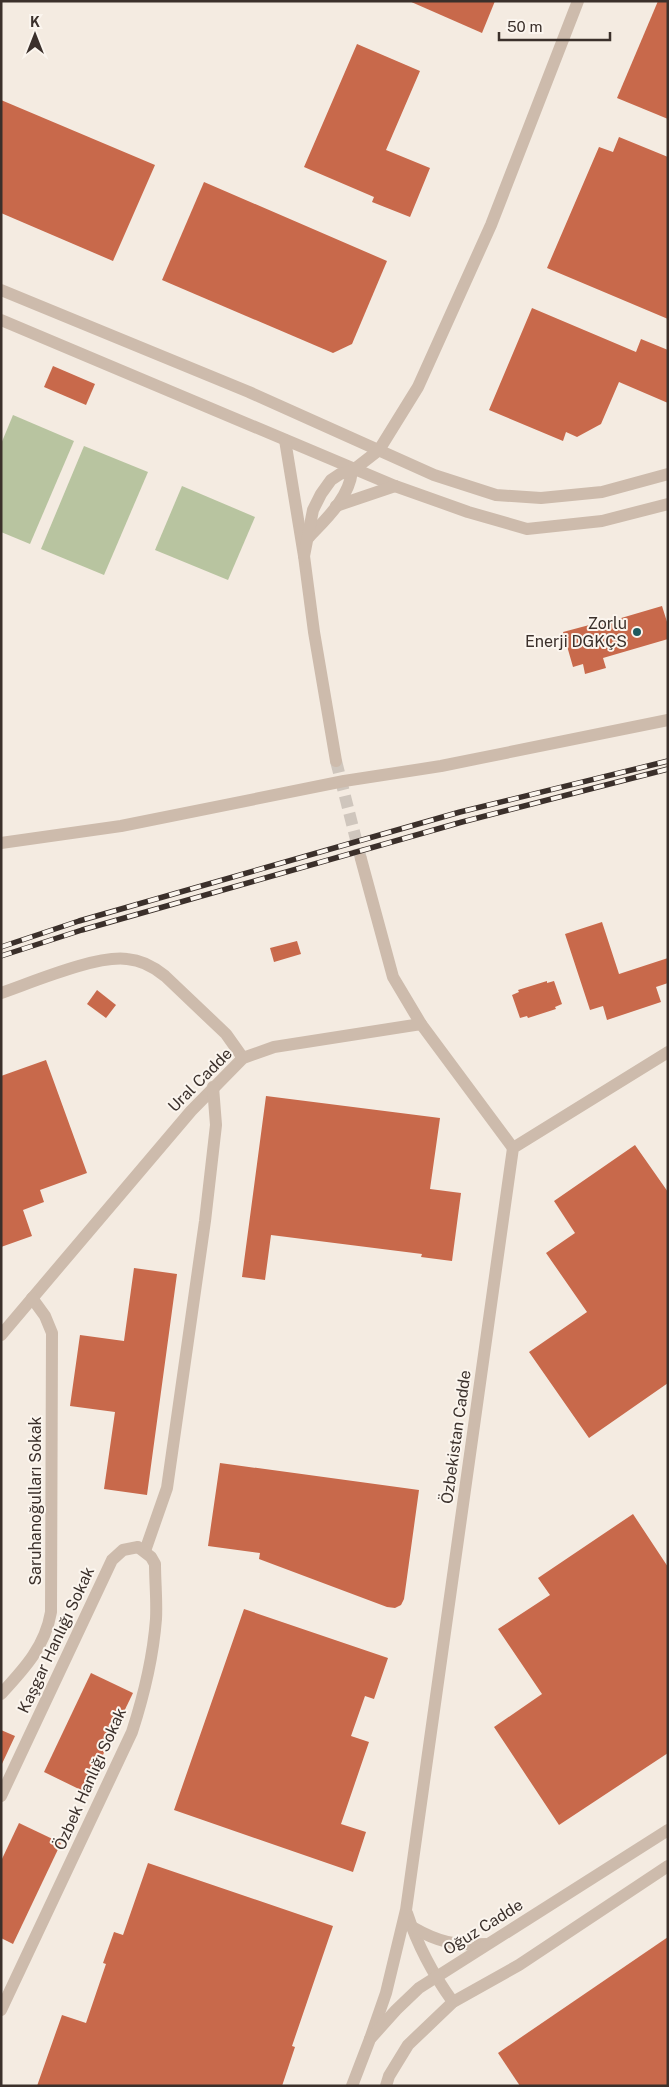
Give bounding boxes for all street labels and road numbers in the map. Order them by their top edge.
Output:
street label: Ural Cadde [164,1044,236,1116]
street label: Özbekistan Cadde [436,1369,475,1505]
street label: Saruhanoğulları Sokak [26,1416,45,1586]
street label: Kaşgar Hanlığı Sokak [14,1564,98,1716]
street label: Özbek Hanlığı Sokak [49,1704,130,1853]
street label: Oğuz Cadde [440,1895,526,1959]

